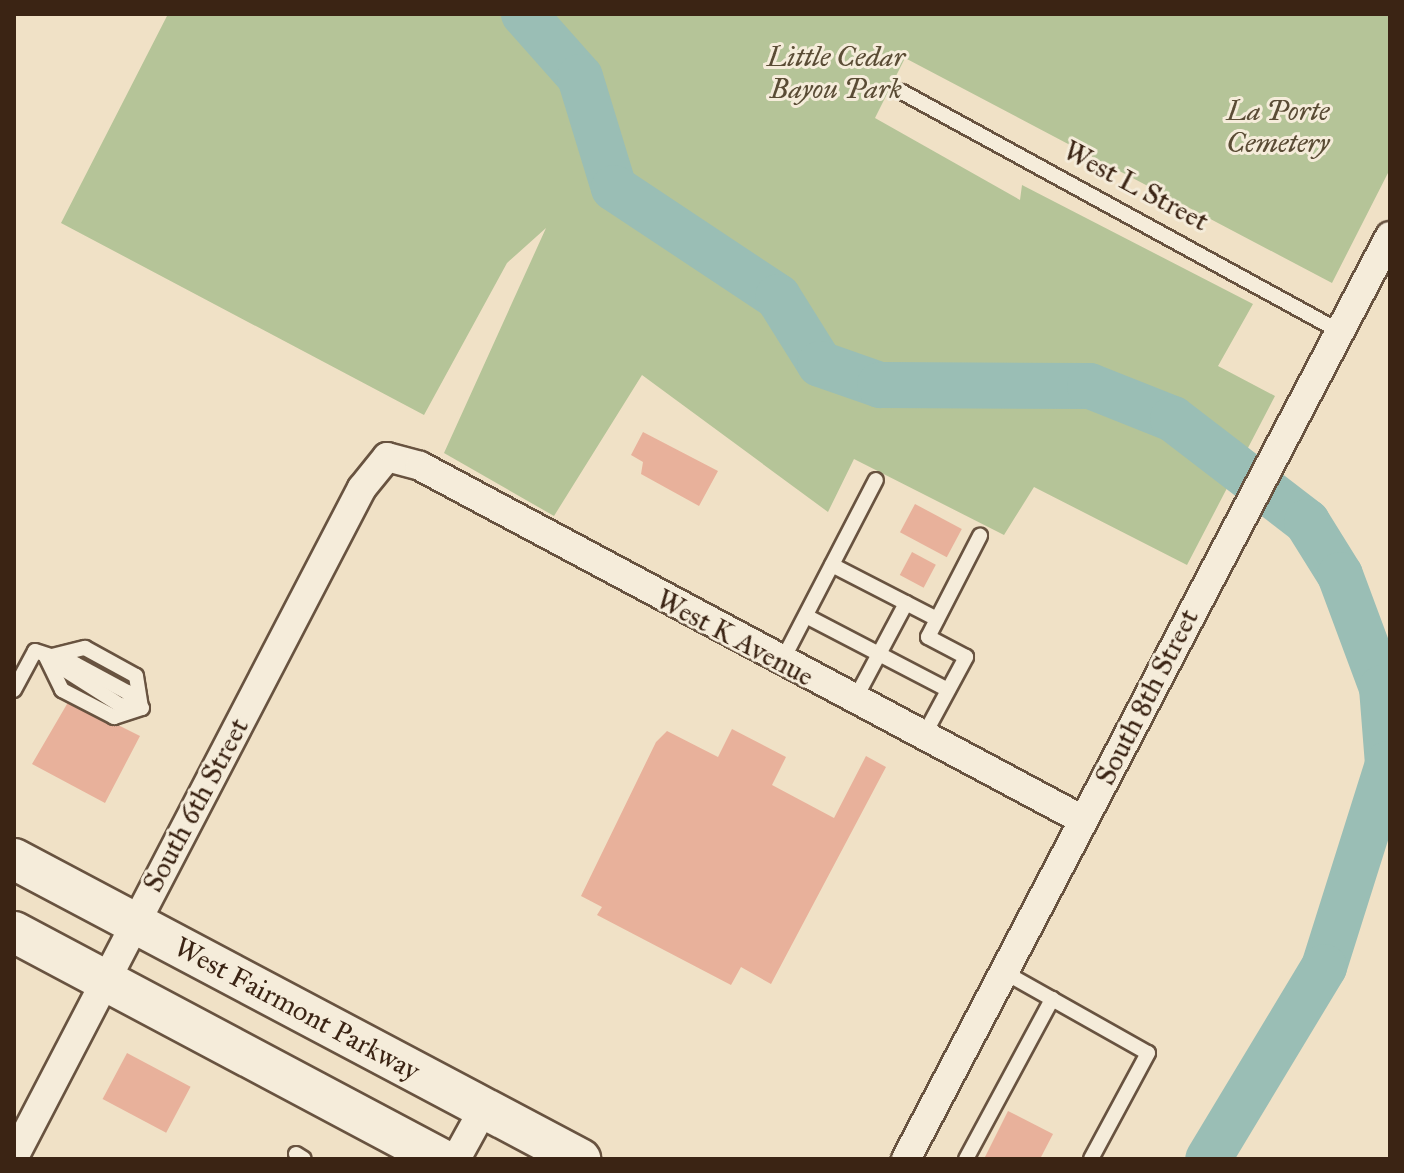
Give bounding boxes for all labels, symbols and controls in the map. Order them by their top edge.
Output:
park label: Little Cedar Bayou Park [767,40,905,106]
park label: La Porte Cemetery [1227,94,1329,160]
street label: West L Street [1058,134,1214,238]
street label: West K Avenue [651,583,819,693]
street label: South 8th Street [1088,603,1206,791]
street label: South 6th Street [136,712,256,898]
street label: West Fairmont Parkway [169,930,425,1088]

